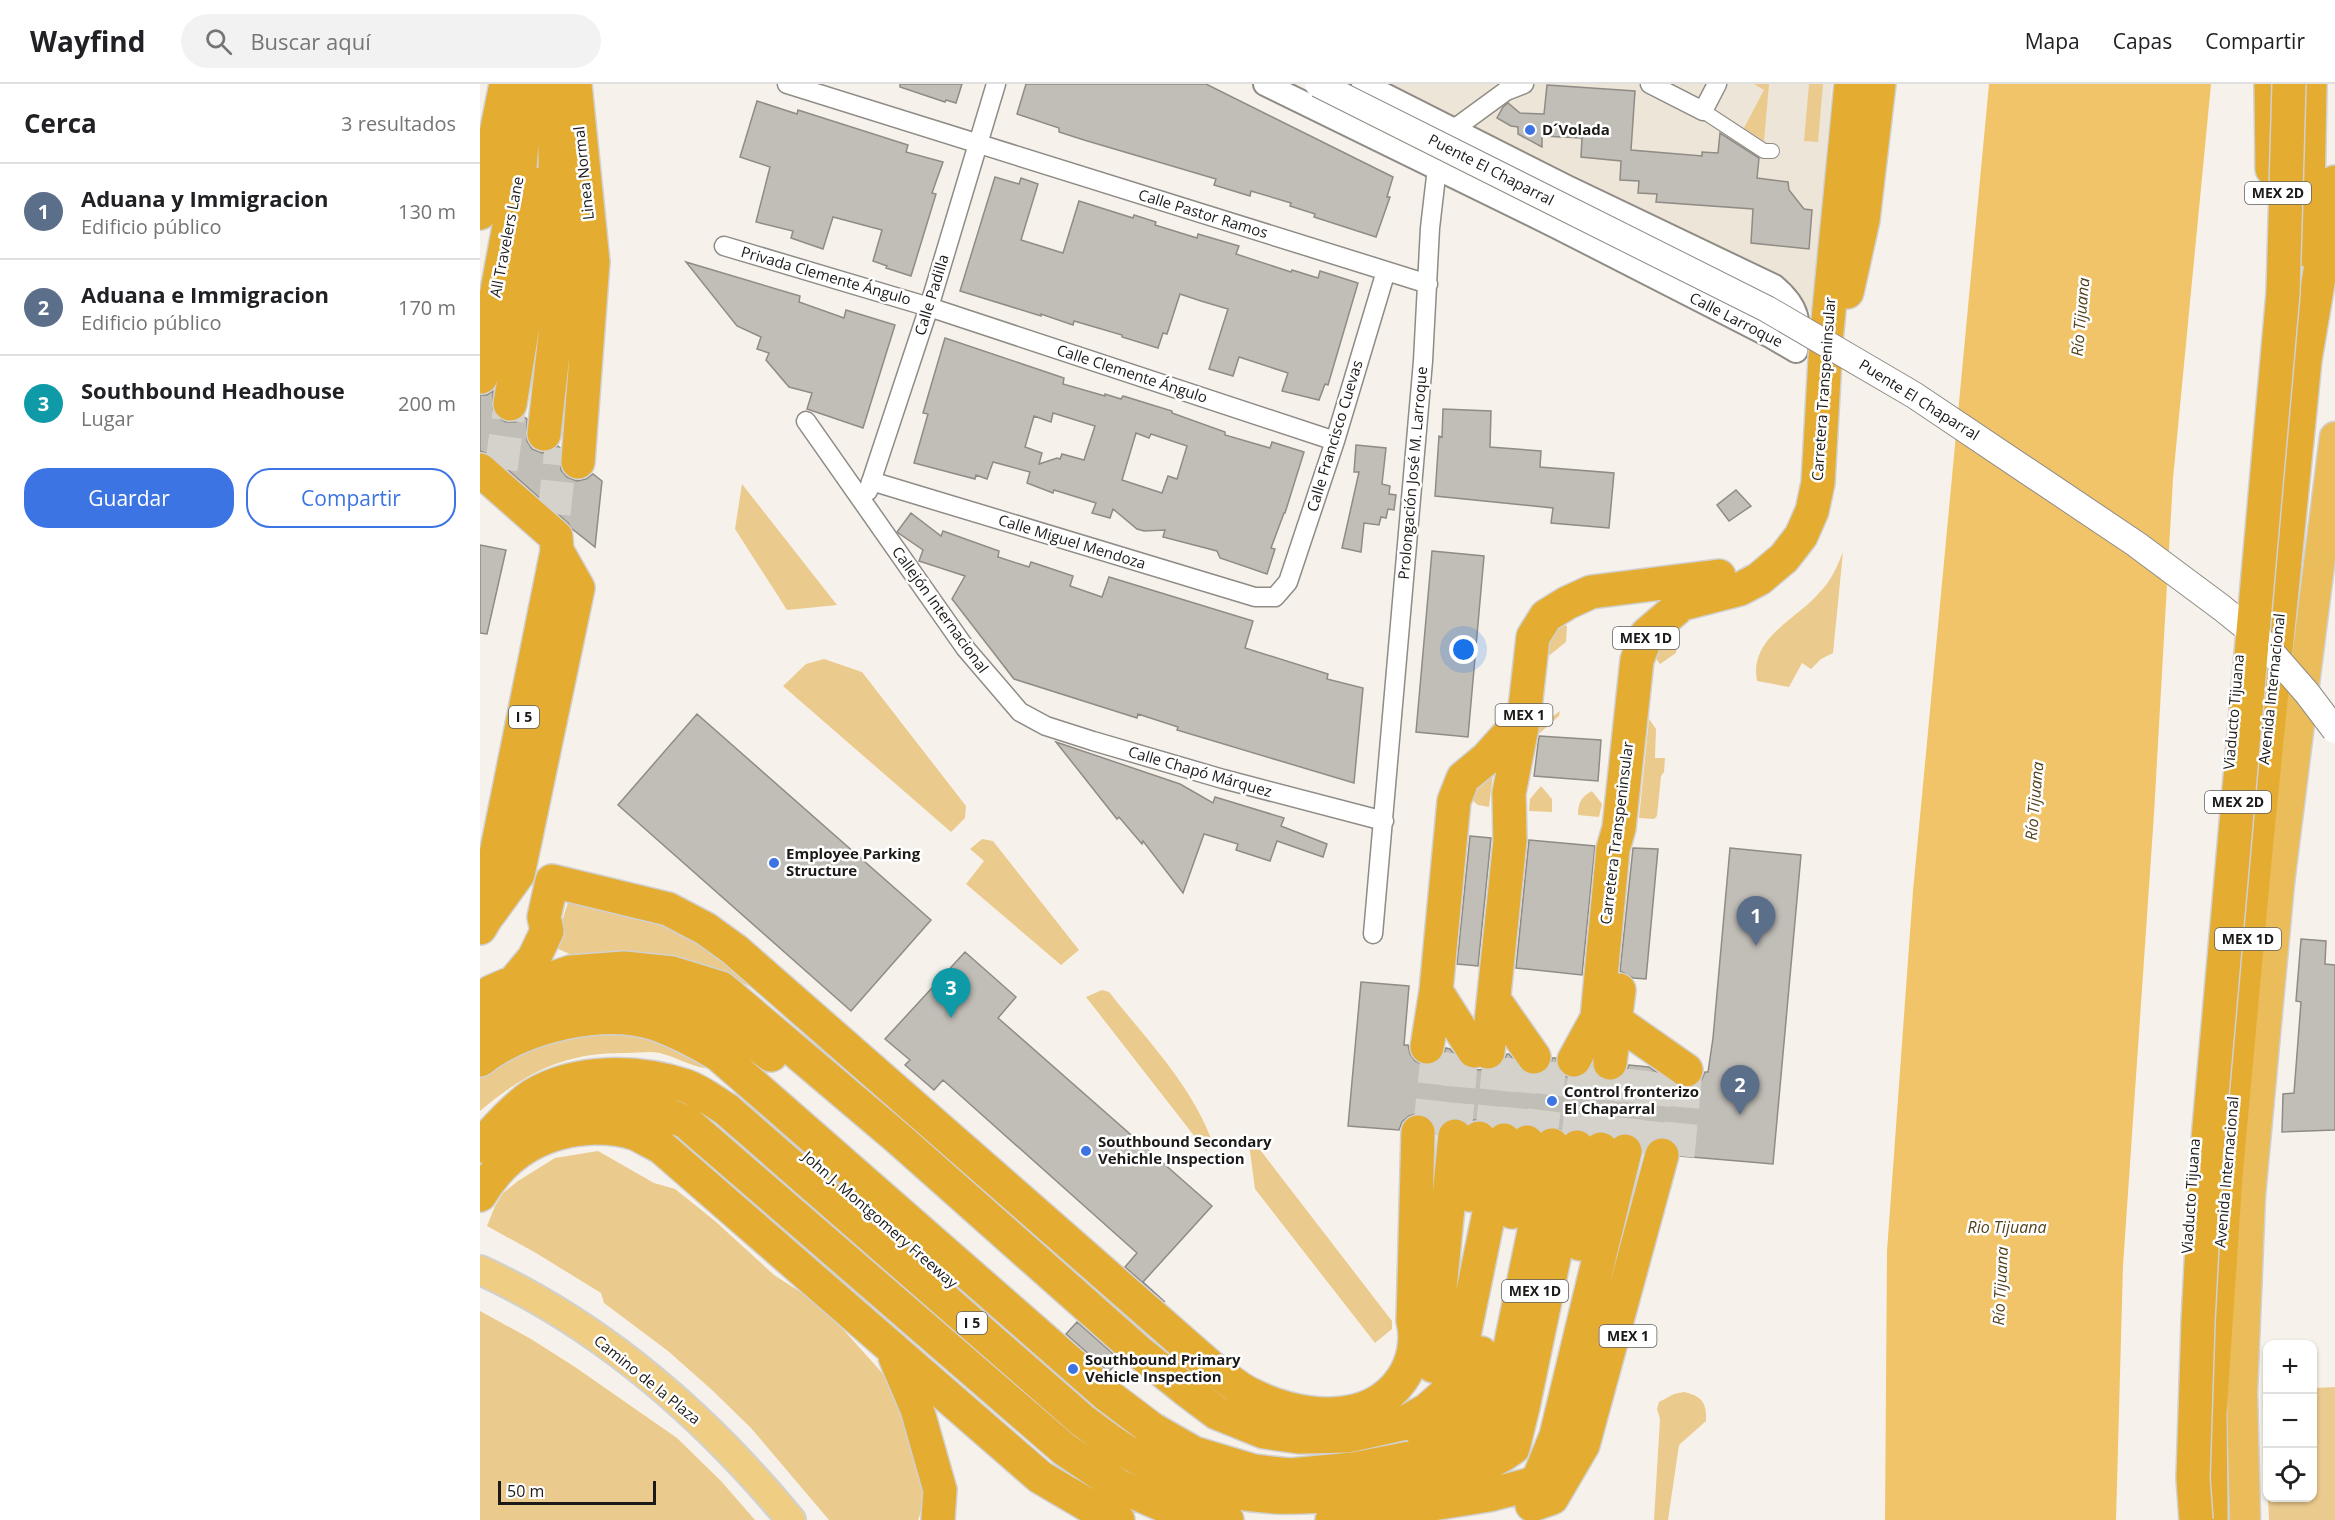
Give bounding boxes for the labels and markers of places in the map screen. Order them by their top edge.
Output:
place label: D´Volada [1542,119,1610,139]
marker: D´Volada [1523,123,1537,137]
place label: Employee Parking Structure [786,843,921,880]
marker: Employee Parking Structure [767,856,781,870]
pin: 1 [1736,896,1776,946]
pin: 3 [932,968,970,1018]
pin: 2 [1720,1066,1760,1115]
place label: Control fronterizo El Chaparral [1564,1081,1699,1118]
marker: Control fronterizo El Chaparral [1545,1094,1559,1108]
place label: Southbound Secondary Vehichle Inspection [1098,1131,1272,1168]
marker: Southbound Secondary Vehichle Inspection [1079,1144,1093,1158]
place label: Southbound Primary Vehicle Inspection [1085,1349,1241,1386]
marker: Southbound Primary Vehicle Inspection [1066,1362,1080,1376]

